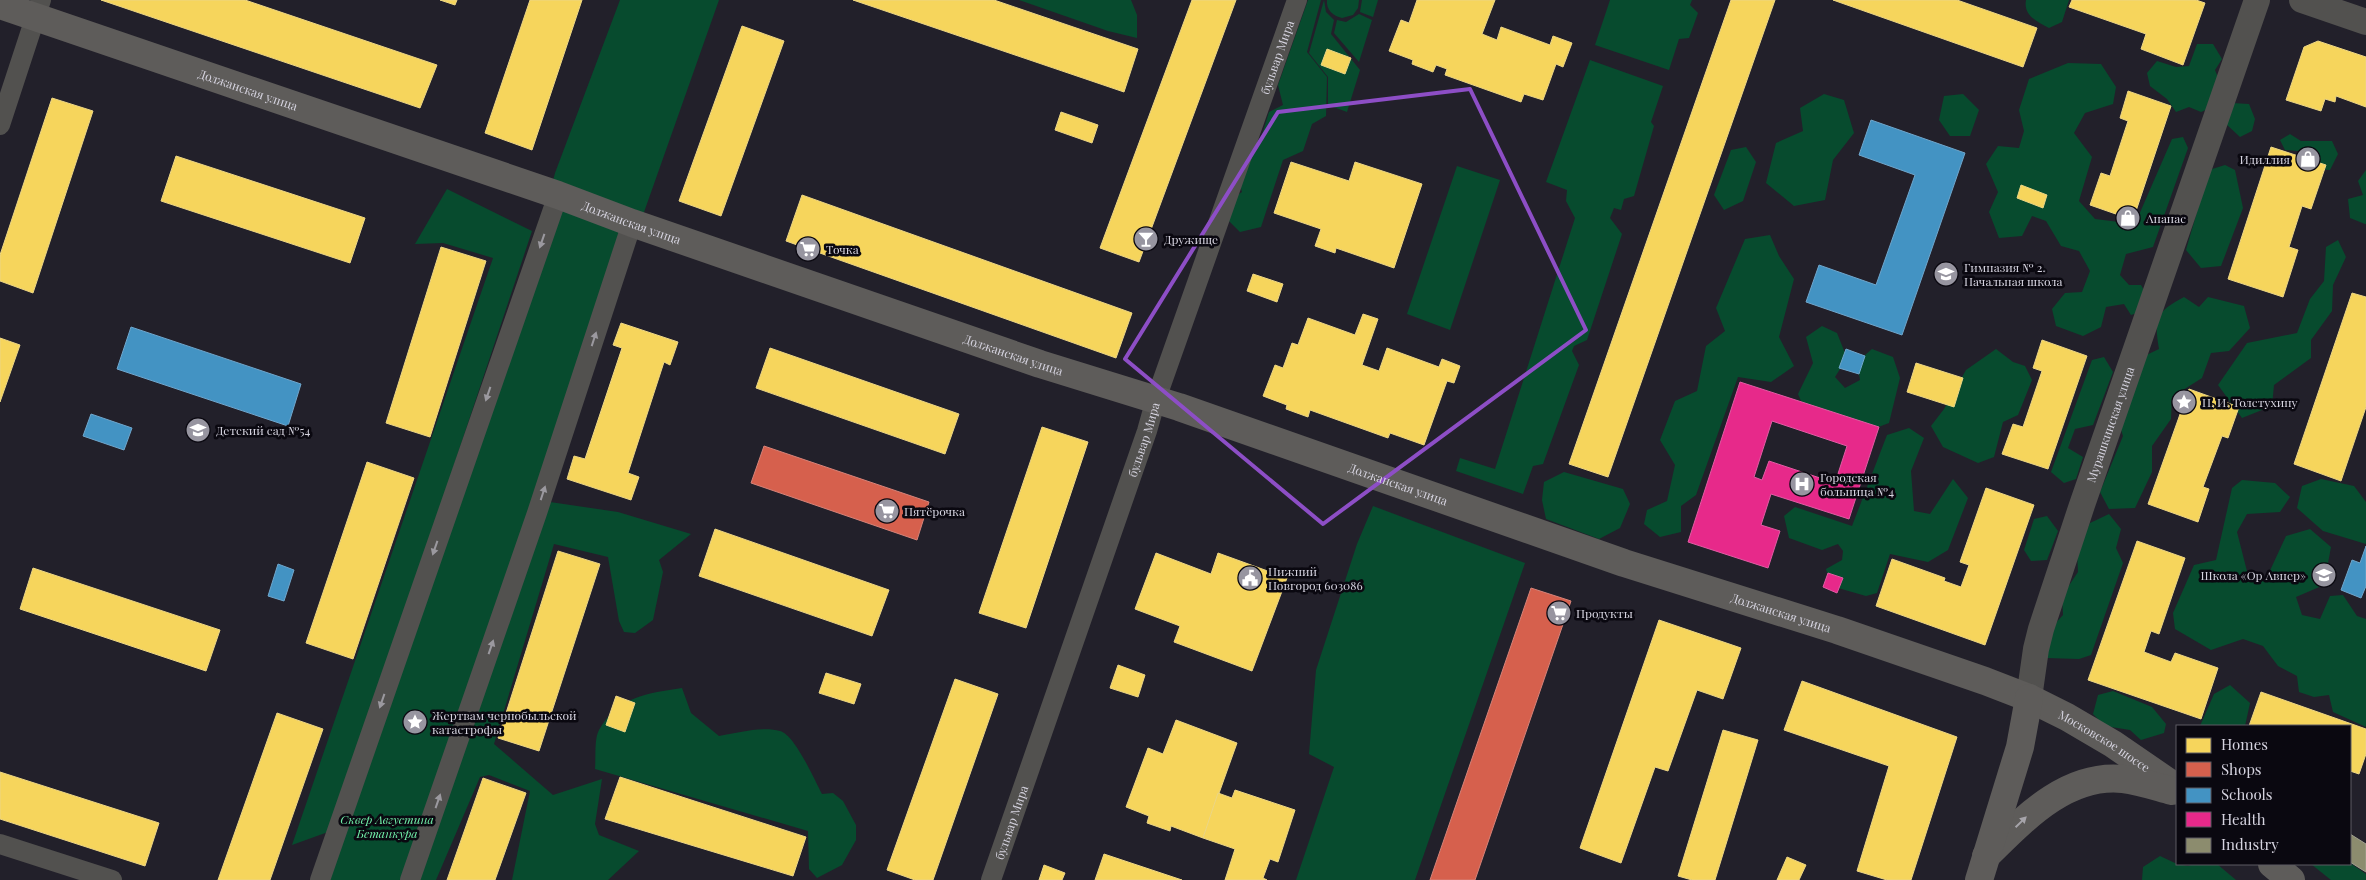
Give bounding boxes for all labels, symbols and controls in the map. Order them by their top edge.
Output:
street label: бульвар Мира [1256,18,1297,97]
street label: Должанская улица [196,65,300,114]
shop icon: Идиллия [2295,146,2321,172]
place label: Идиллия [2240,151,2291,167]
street label: Должанская улица [580,197,683,247]
shop icon: Ананас [2115,205,2141,231]
place label: Ананас [2145,210,2186,226]
bar icon: Дружище [1133,226,1159,252]
place label: Дружище [1164,231,1218,247]
one-way arrow [538,233,545,248]
supermarket icon: Точка [795,236,821,262]
place label: Точка [826,241,859,257]
place label: Гимназия № 2. Начальная школа [1964,259,2062,289]
school or university icon: Гимназия № 2. Начальная школа [1933,261,1959,287]
street label: Должанская улица [962,330,1065,379]
one-way arrow [590,331,598,346]
street label: Мурашкинская улица [2082,364,2137,485]
one-way arrow [484,387,492,402]
place icon: Н. И. Толстухину [2171,389,2197,415]
place label: Н. И. Толстухину [2202,394,2298,410]
street label: бульвар Мира [1124,400,1163,479]
school or university icon: Детский сад №54 [185,417,211,443]
place label: Детский сад №54 [216,422,310,438]
street label: Должанская улица [1346,459,1450,509]
place label: Городская больница №4 [1820,469,1894,499]
hospital icon: Городская больница №4 [1789,471,1815,497]
one-way arrow [540,486,547,501]
supermarket icon: Пятёрочка [874,498,900,524]
place label: Пятёрочка [904,503,965,519]
one-way arrow [431,541,439,556]
school or university icon: Школа «Ор Авнер» [2311,562,2337,588]
place label: Нижний Новгород 603086 [1268,563,1363,593]
public building icon: Нижний Новгород 603086 [1237,565,1263,591]
place label: Школа «Ор Авнер» [2200,567,2306,583]
street label: Должанская улица [1729,589,1833,636]
supermarket icon: Продукты [1546,600,1572,626]
place label: Продукты [1576,605,1633,621]
one-way arrow [488,640,495,655]
one-way arrow [377,694,385,709]
street label: Московское шоссе [2056,706,2153,775]
place label: Жертвам чернобыльской катастрофы [432,707,577,737]
place icon: Жертвам чернобыльской катастрофы [402,709,428,735]
legend [2176,725,2351,865]
text: Homes [2221,734,2268,754]
text: Shops [2221,759,2262,779]
street label: бульвар Мира [991,783,1031,862]
text: Schools [2221,784,2273,804]
one-way arrow [434,793,442,808]
text: Health [2221,809,2266,829]
park label: Сквер Августина Бетанкура [340,811,434,841]
one-way arrow [2015,816,2027,828]
text: Industry [2221,834,2279,854]

